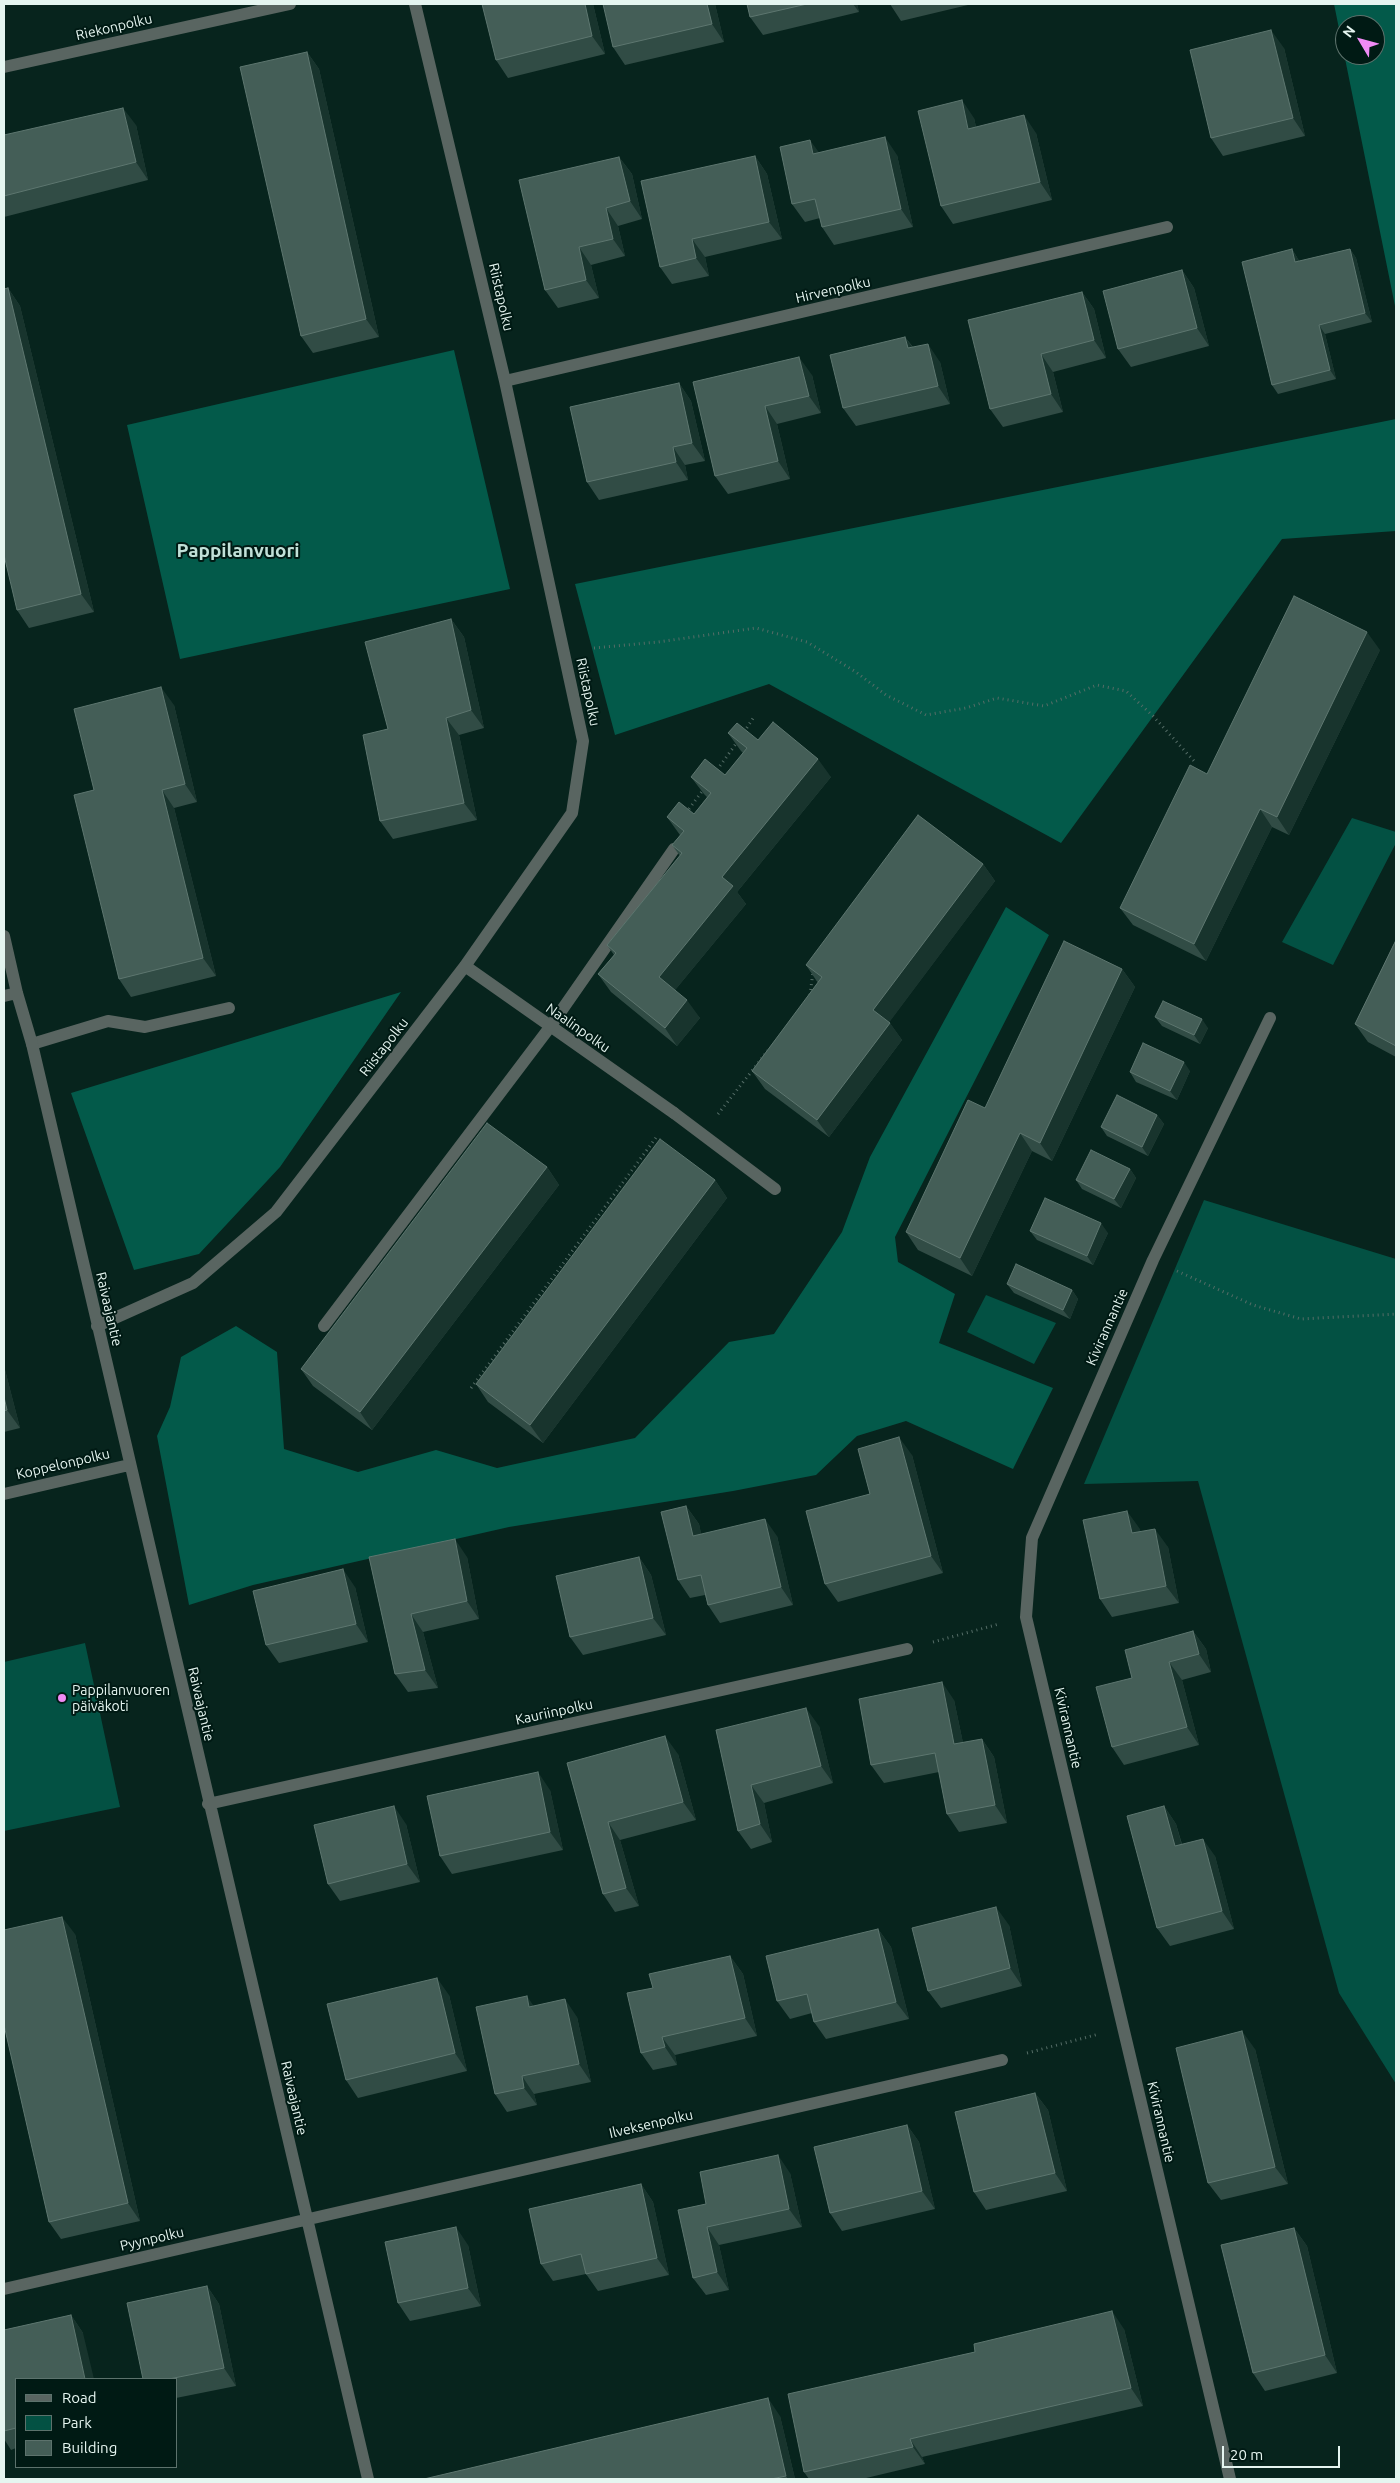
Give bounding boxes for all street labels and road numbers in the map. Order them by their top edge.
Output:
street label: Riekonpolku [74,10,154,44]
street label: Riistapolku [485,261,517,333]
street label: Hirvenpolku [794,273,872,307]
street label: Riistapolku [573,656,603,728]
street label: Naalinpolku [543,1000,613,1056]
street label: Riistapolku [356,1014,412,1080]
street label: Raivaajantie [92,1270,126,1348]
street label: Kivirannantie [1083,1286,1131,1368]
street label: Koppelonpolku [15,1445,111,1483]
street label: Raivaajantie [184,1665,218,1743]
street label: Kivirannantie [1051,1686,1085,1770]
street label: Kauriinpolku [514,1696,594,1728]
street label: Raivaajantie [277,2059,311,2137]
street label: Kivirannantie [1144,2080,1178,2164]
street label: Ilveksenpolku [607,2106,695,2142]
street label: Pyynpolku [118,2223,186,2255]

